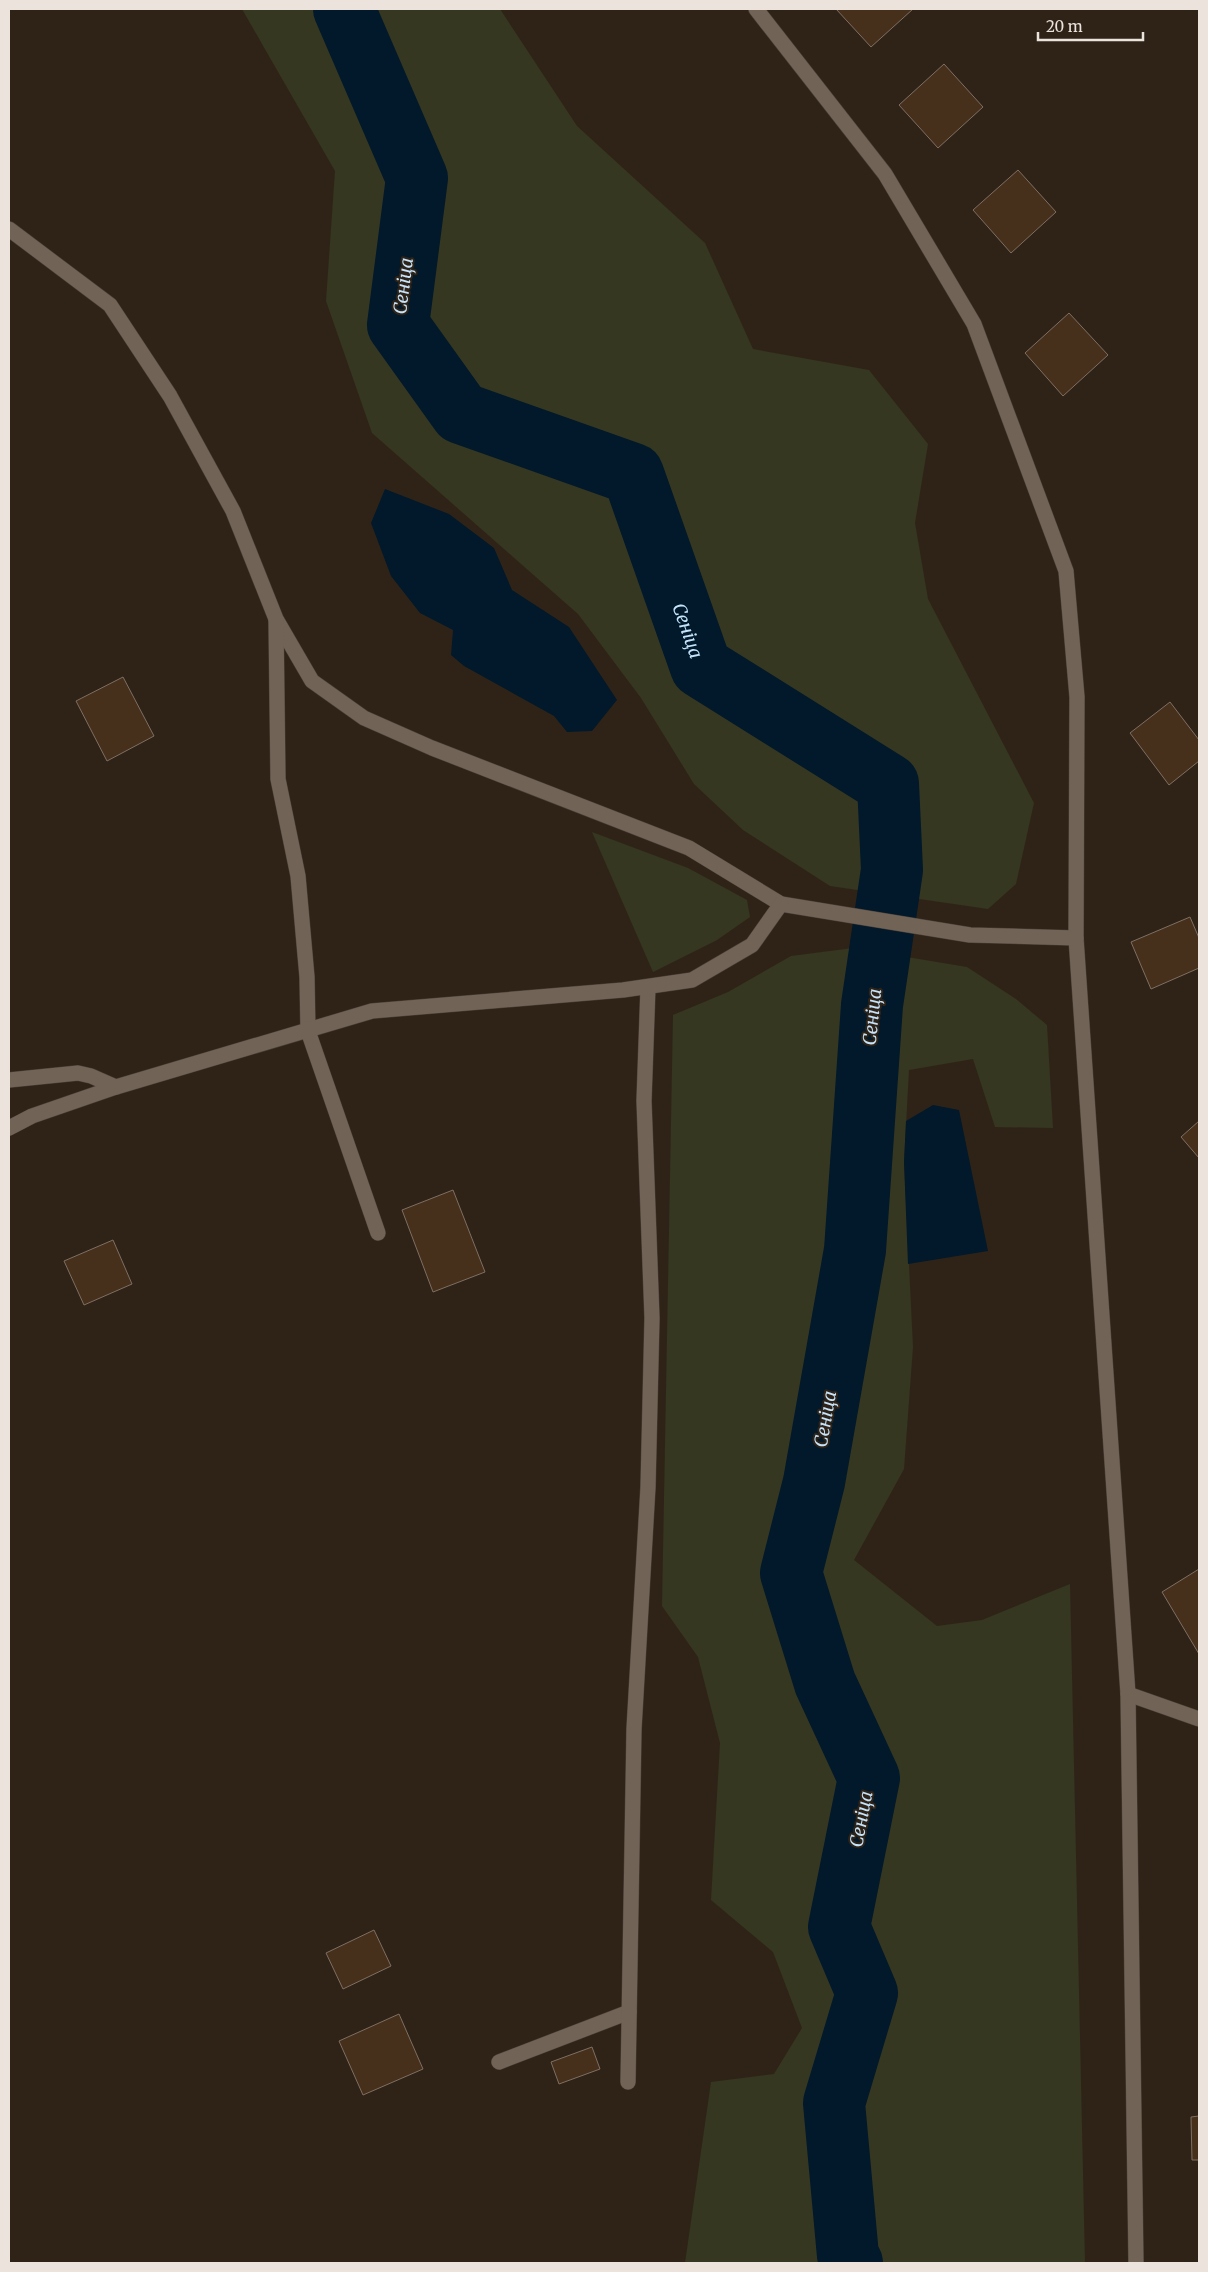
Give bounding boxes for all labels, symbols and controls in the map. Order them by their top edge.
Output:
scale bar [1038,10,1143,42]
text: 20 m [1046,17,1083,36]
water label: Сеніца [388,256,418,316]
water label: Сеніца [668,600,708,661]
water label: Сеніца [858,987,886,1047]
water label: Сеніца [809,1389,841,1449]
water label: Сеніца [844,1789,878,1849]

